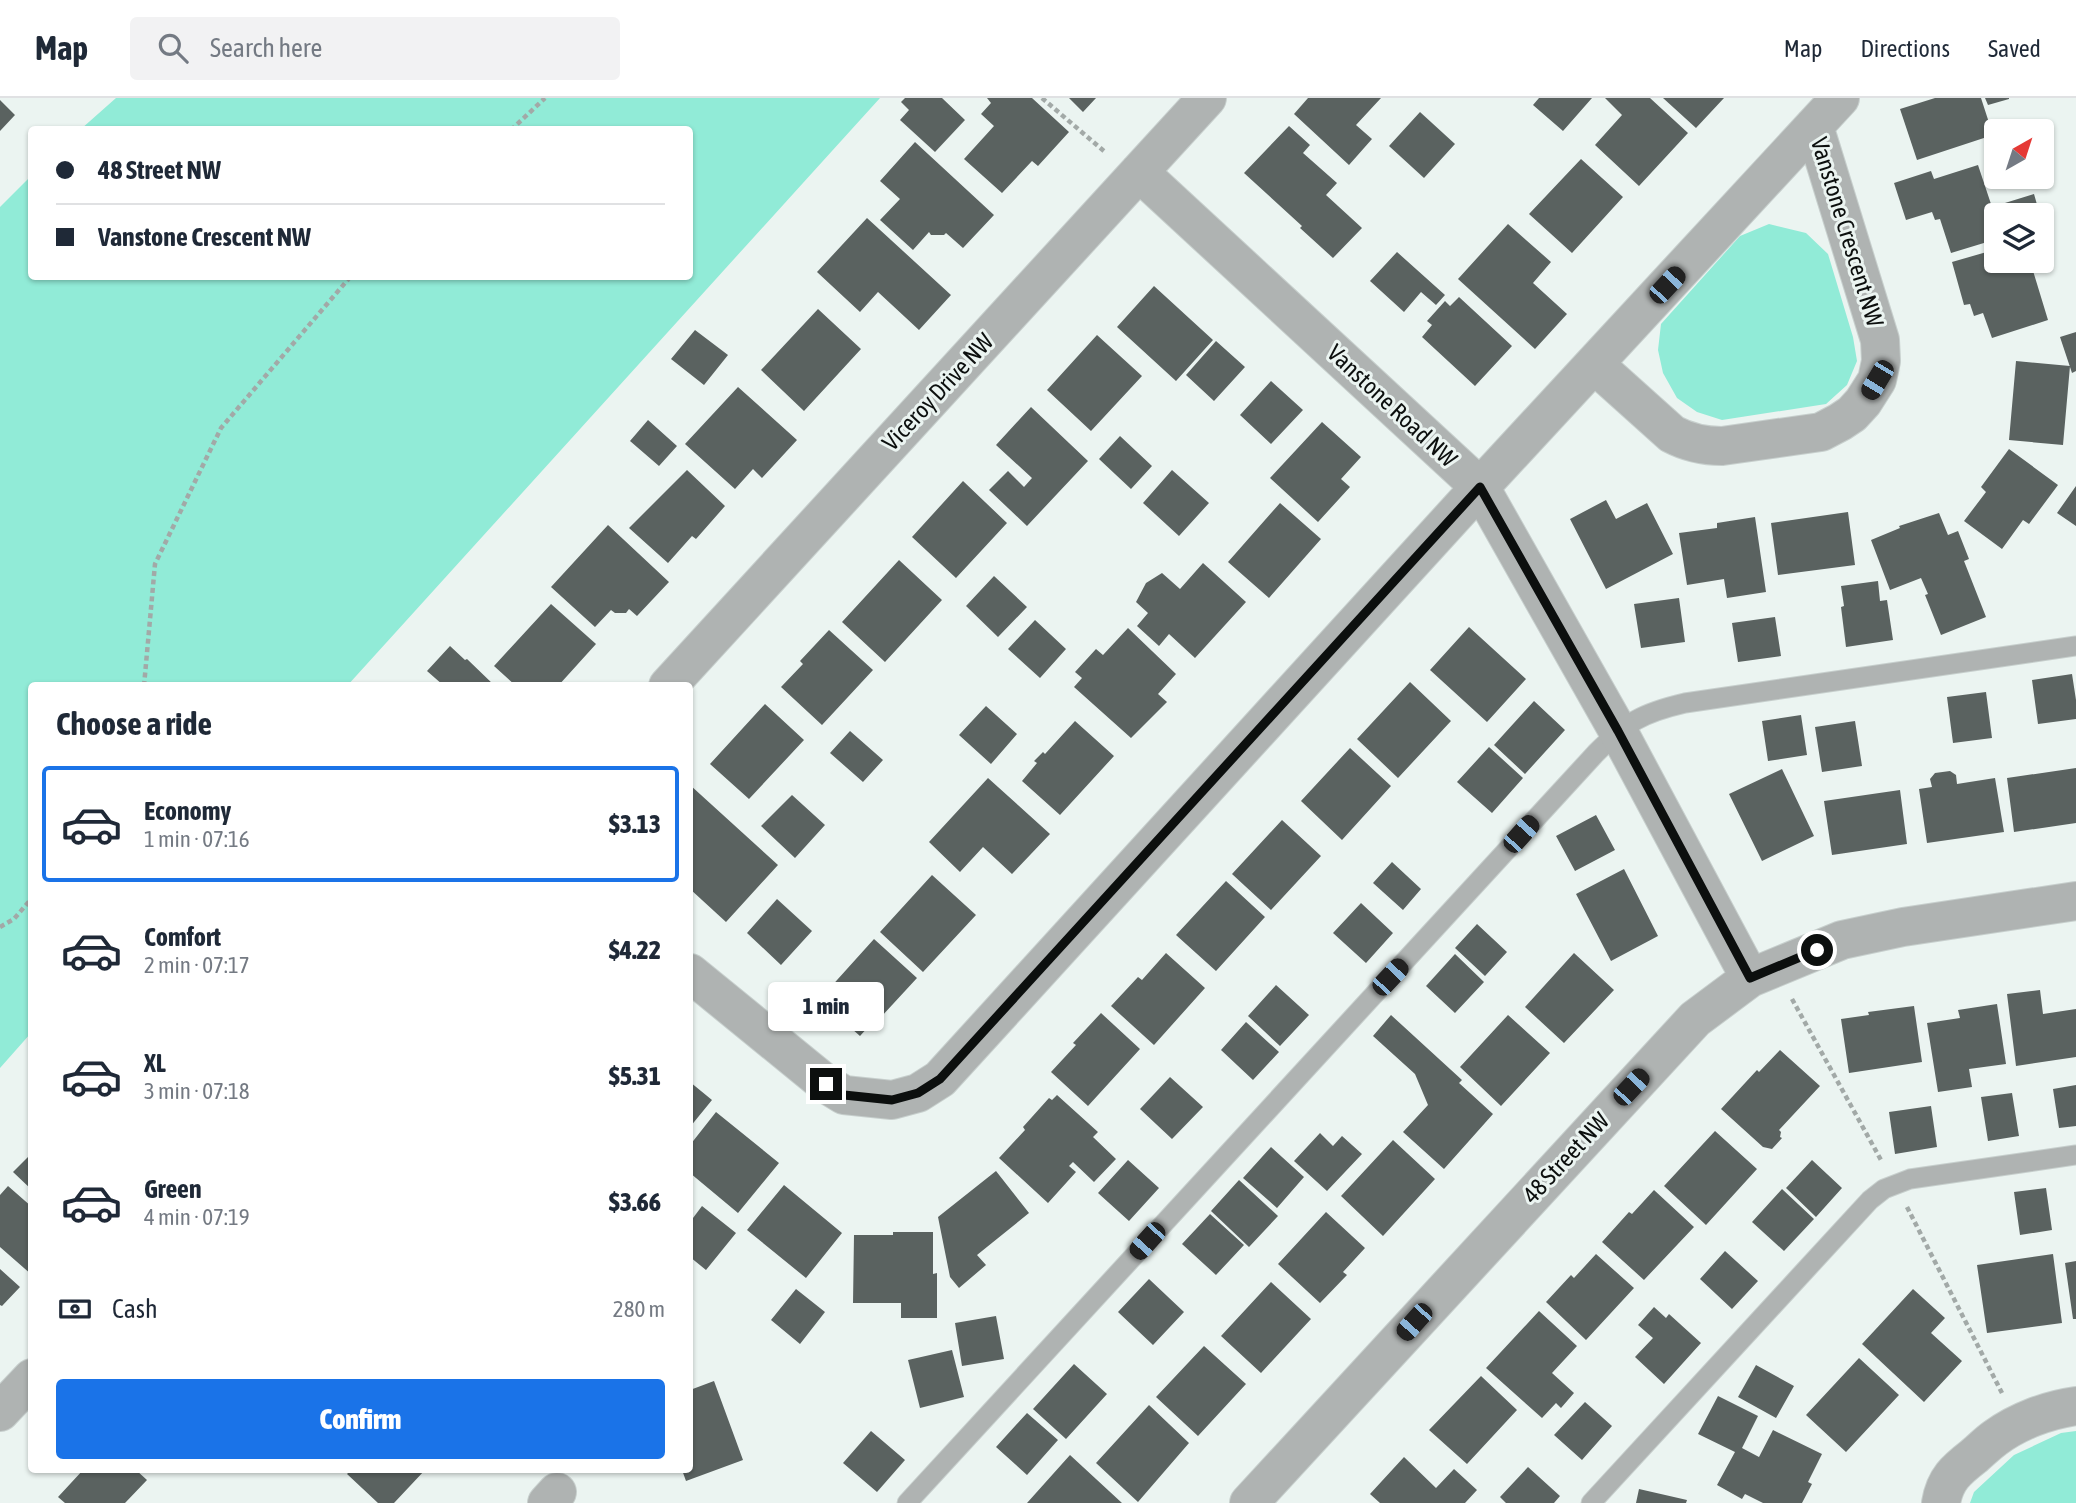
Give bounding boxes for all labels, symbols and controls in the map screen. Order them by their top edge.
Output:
search box [130,17,620,80]
text: Map [35,29,88,67]
icon: search [154,29,192,67]
text: Search here [210,33,322,63]
text: Map [1784,35,1822,62]
text: Directions [1860,35,1950,62]
text: Saved [1988,35,2041,62]
north arrow [1984,119,2054,189]
map controls [1984,119,2054,273]
street label: Vanstone Crescent NW [1806,134,1889,330]
text: 48 Street NW [98,155,221,185]
button: layers [1984,203,2054,273]
text: Vanstone Crescent NW [98,222,311,252]
car [1645,262,1690,308]
street label: Viceroy Drive NW [877,327,999,456]
street label: Vanstone Road NW [1322,339,1463,473]
car [1858,357,1897,403]
text: Choose a ride [56,705,212,742]
icon: car [60,793,123,856]
text: Economy [144,796,231,826]
text: $3.13 [609,809,661,839]
car [1500,811,1543,857]
text: 1 min · 07:16 [144,826,250,852]
icon: car [60,919,123,982]
text: Comfort [144,922,221,952]
route start [1801,934,1833,966]
text: $4.22 [609,935,661,965]
text: 2 min · 07:17 [144,952,250,978]
car [1368,954,1413,1000]
callout: 1 min [768,982,884,1032]
text: 1 min [803,993,849,1019]
icon: car [60,1045,123,1108]
text: XL [144,1048,166,1078]
text: $5.31 [609,1061,661,1091]
car [1609,1064,1654,1110]
route end [810,1068,842,1100]
text: 3 min · 07:18 [144,1078,250,1104]
street label: 48 Street NW [1517,1107,1615,1208]
icon: car [60,1171,123,1234]
text: Green [144,1174,202,1204]
text: $3.66 [609,1187,661,1217]
text: 4 min · 07:19 [144,1204,250,1230]
car [1126,1218,1169,1264]
icon: cash [56,1290,94,1328]
text: Cash [112,1294,158,1324]
text: 280 m [613,1296,665,1322]
car [1393,1299,1436,1345]
button: Confirm [56,1379,665,1459]

